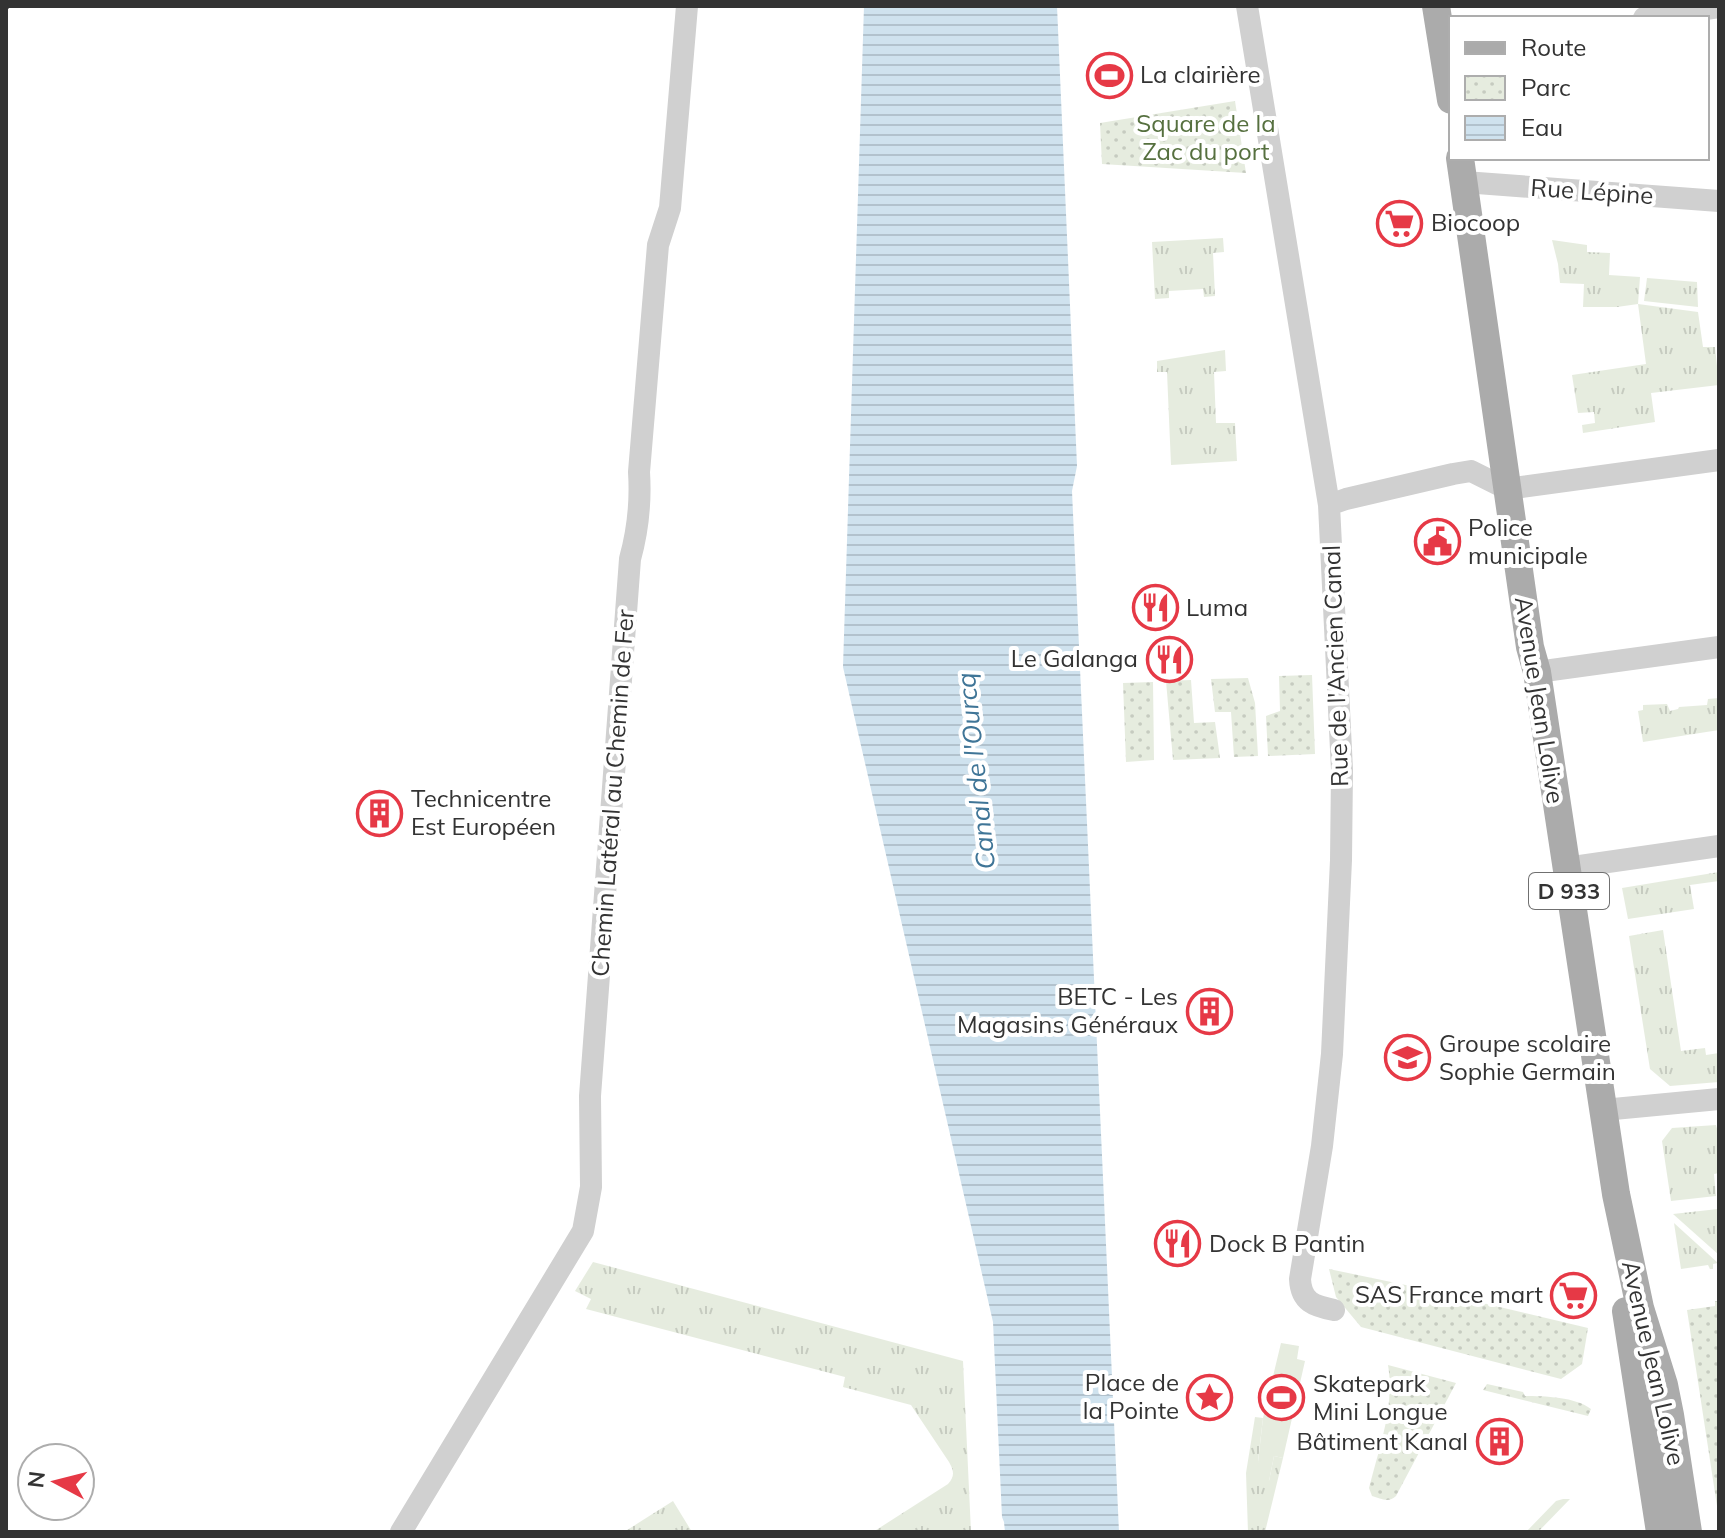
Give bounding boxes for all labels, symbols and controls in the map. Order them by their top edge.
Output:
legend [1449,16,1709,160]
text: Route [1521,32,1586,62]
sports icon: La clairière [1085,51,1133,99]
place label: La clairière [1140,59,1261,89]
text: Parc [1521,72,1571,102]
park label: Square de la Zac du port [1136,108,1276,166]
text: Eau [1521,112,1563,142]
street label: Rue Lépine [1530,172,1654,210]
supermarket icon: Biocoop [1376,199,1424,247]
place label: Biocoop [1431,207,1520,237]
place label: Police municipale [1468,512,1588,570]
public building icon: Police municipale [1413,518,1461,566]
street label: Rue de l'Ancien Canal [1316,545,1354,787]
restaurant icon: Luma [1131,584,1179,632]
place label: Luma [1186,592,1248,622]
street label: Avenue Jean Lolive [1509,594,1571,806]
street label: Chemin Latéral au Chemin de Fer [584,608,640,978]
restaurant icon: Le Galanga [1145,635,1193,683]
place label: Le Galanga [1011,643,1138,673]
water label: Canal de l'Ourcq [949,671,1002,871]
place label: Technicentre Est Européen [411,783,556,841]
building icon: Technicentre Est Européen [356,789,404,837]
road number: D 933 [1529,873,1609,909]
place label: BETC - Les Magasins Généraux [957,981,1178,1039]
building icon: BETC - Les Magasins Généraux [1185,987,1233,1035]
place label: Groupe scolaire Sophie Germain [1439,1028,1616,1086]
school or university icon: Groupe scolaire Sophie Germain [1384,1034,1432,1082]
restaurant icon: Dock B Pantin [1154,1220,1202,1268]
place label: Dock B Pantin [1209,1228,1365,1258]
street label: Avenue Jean Lolive [1616,1257,1692,1468]
supermarket icon: SAS France mart [1550,1271,1598,1319]
place label: SAS France mart [1355,1279,1543,1309]
place label: Place de la Pointe [1083,1367,1179,1425]
place label: Skatepark Mini Longue [1313,1368,1447,1426]
place icon: Place de la Pointe [1186,1373,1234,1421]
sports icon: Skatepark Mini Longue [1258,1374,1306,1422]
building icon: Bâtiment Kanal [1475,1418,1523,1466]
place label: Bâtiment Kanal [1297,1426,1468,1456]
north arrow [16,1442,96,1522]
text: N [21,1470,51,1490]

